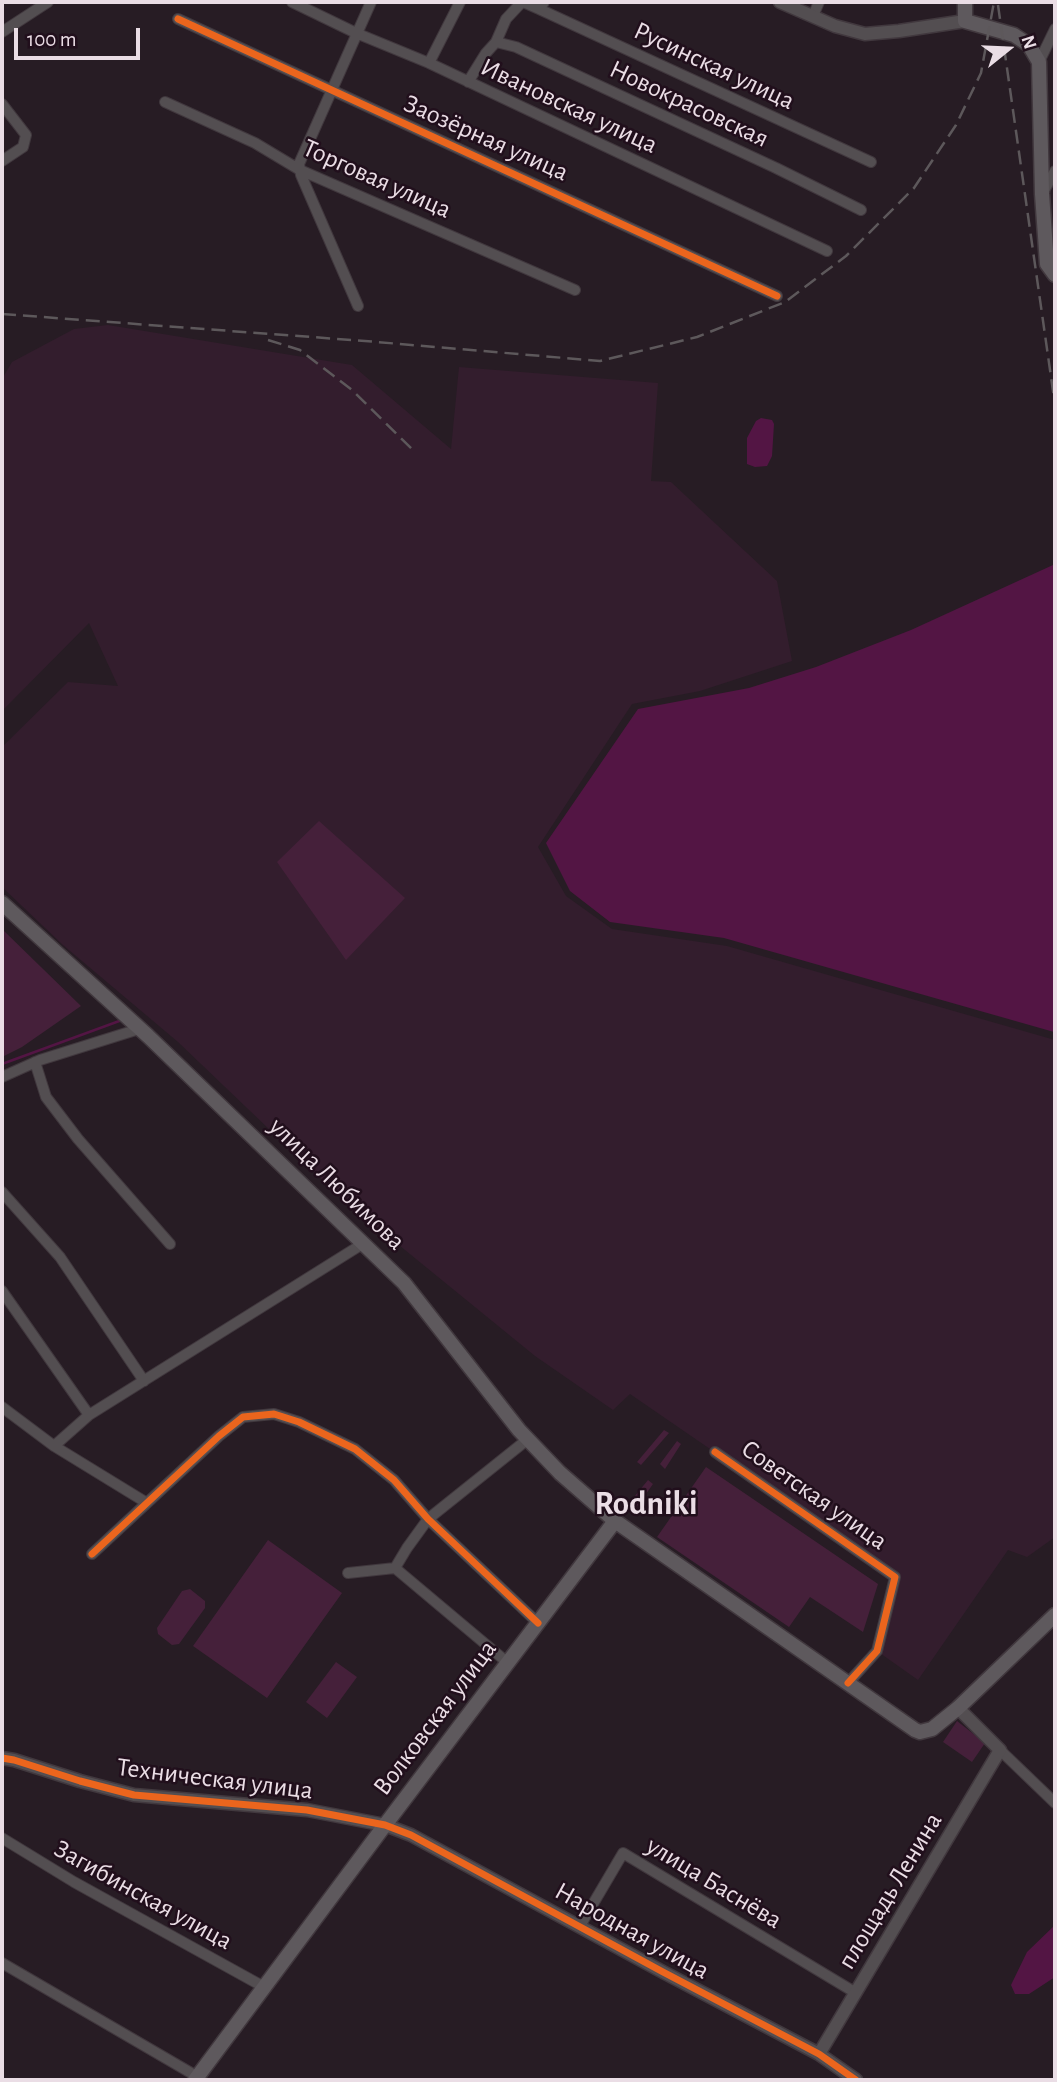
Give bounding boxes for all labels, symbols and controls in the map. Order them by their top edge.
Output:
scale bar [18,14,144,58]
north arrow [973,14,1043,84]
street label: Русинская улица [629,15,799,117]
text: 100 m [27,29,77,50]
text: N [1017,33,1040,52]
street label: Ивановская улица [476,51,662,161]
street label: Новокрасовская [604,54,774,154]
street label: Заозёрная улица [399,88,573,188]
street label: Торговая улица [298,132,456,226]
street label: улица Любимова [262,1111,412,1257]
street label: Советская улица [735,1433,893,1557]
district label: Rodniki [594,1484,698,1524]
street label: Волковская улица [367,1634,503,1802]
street label: Техническая улица [115,1752,315,1806]
street label: площадь Ленина [831,1807,949,1975]
street label: улица Баснёва [640,1830,788,1936]
street label: Загибинская улица [48,1833,238,1957]
street label: Народная улица [549,1876,715,1986]

